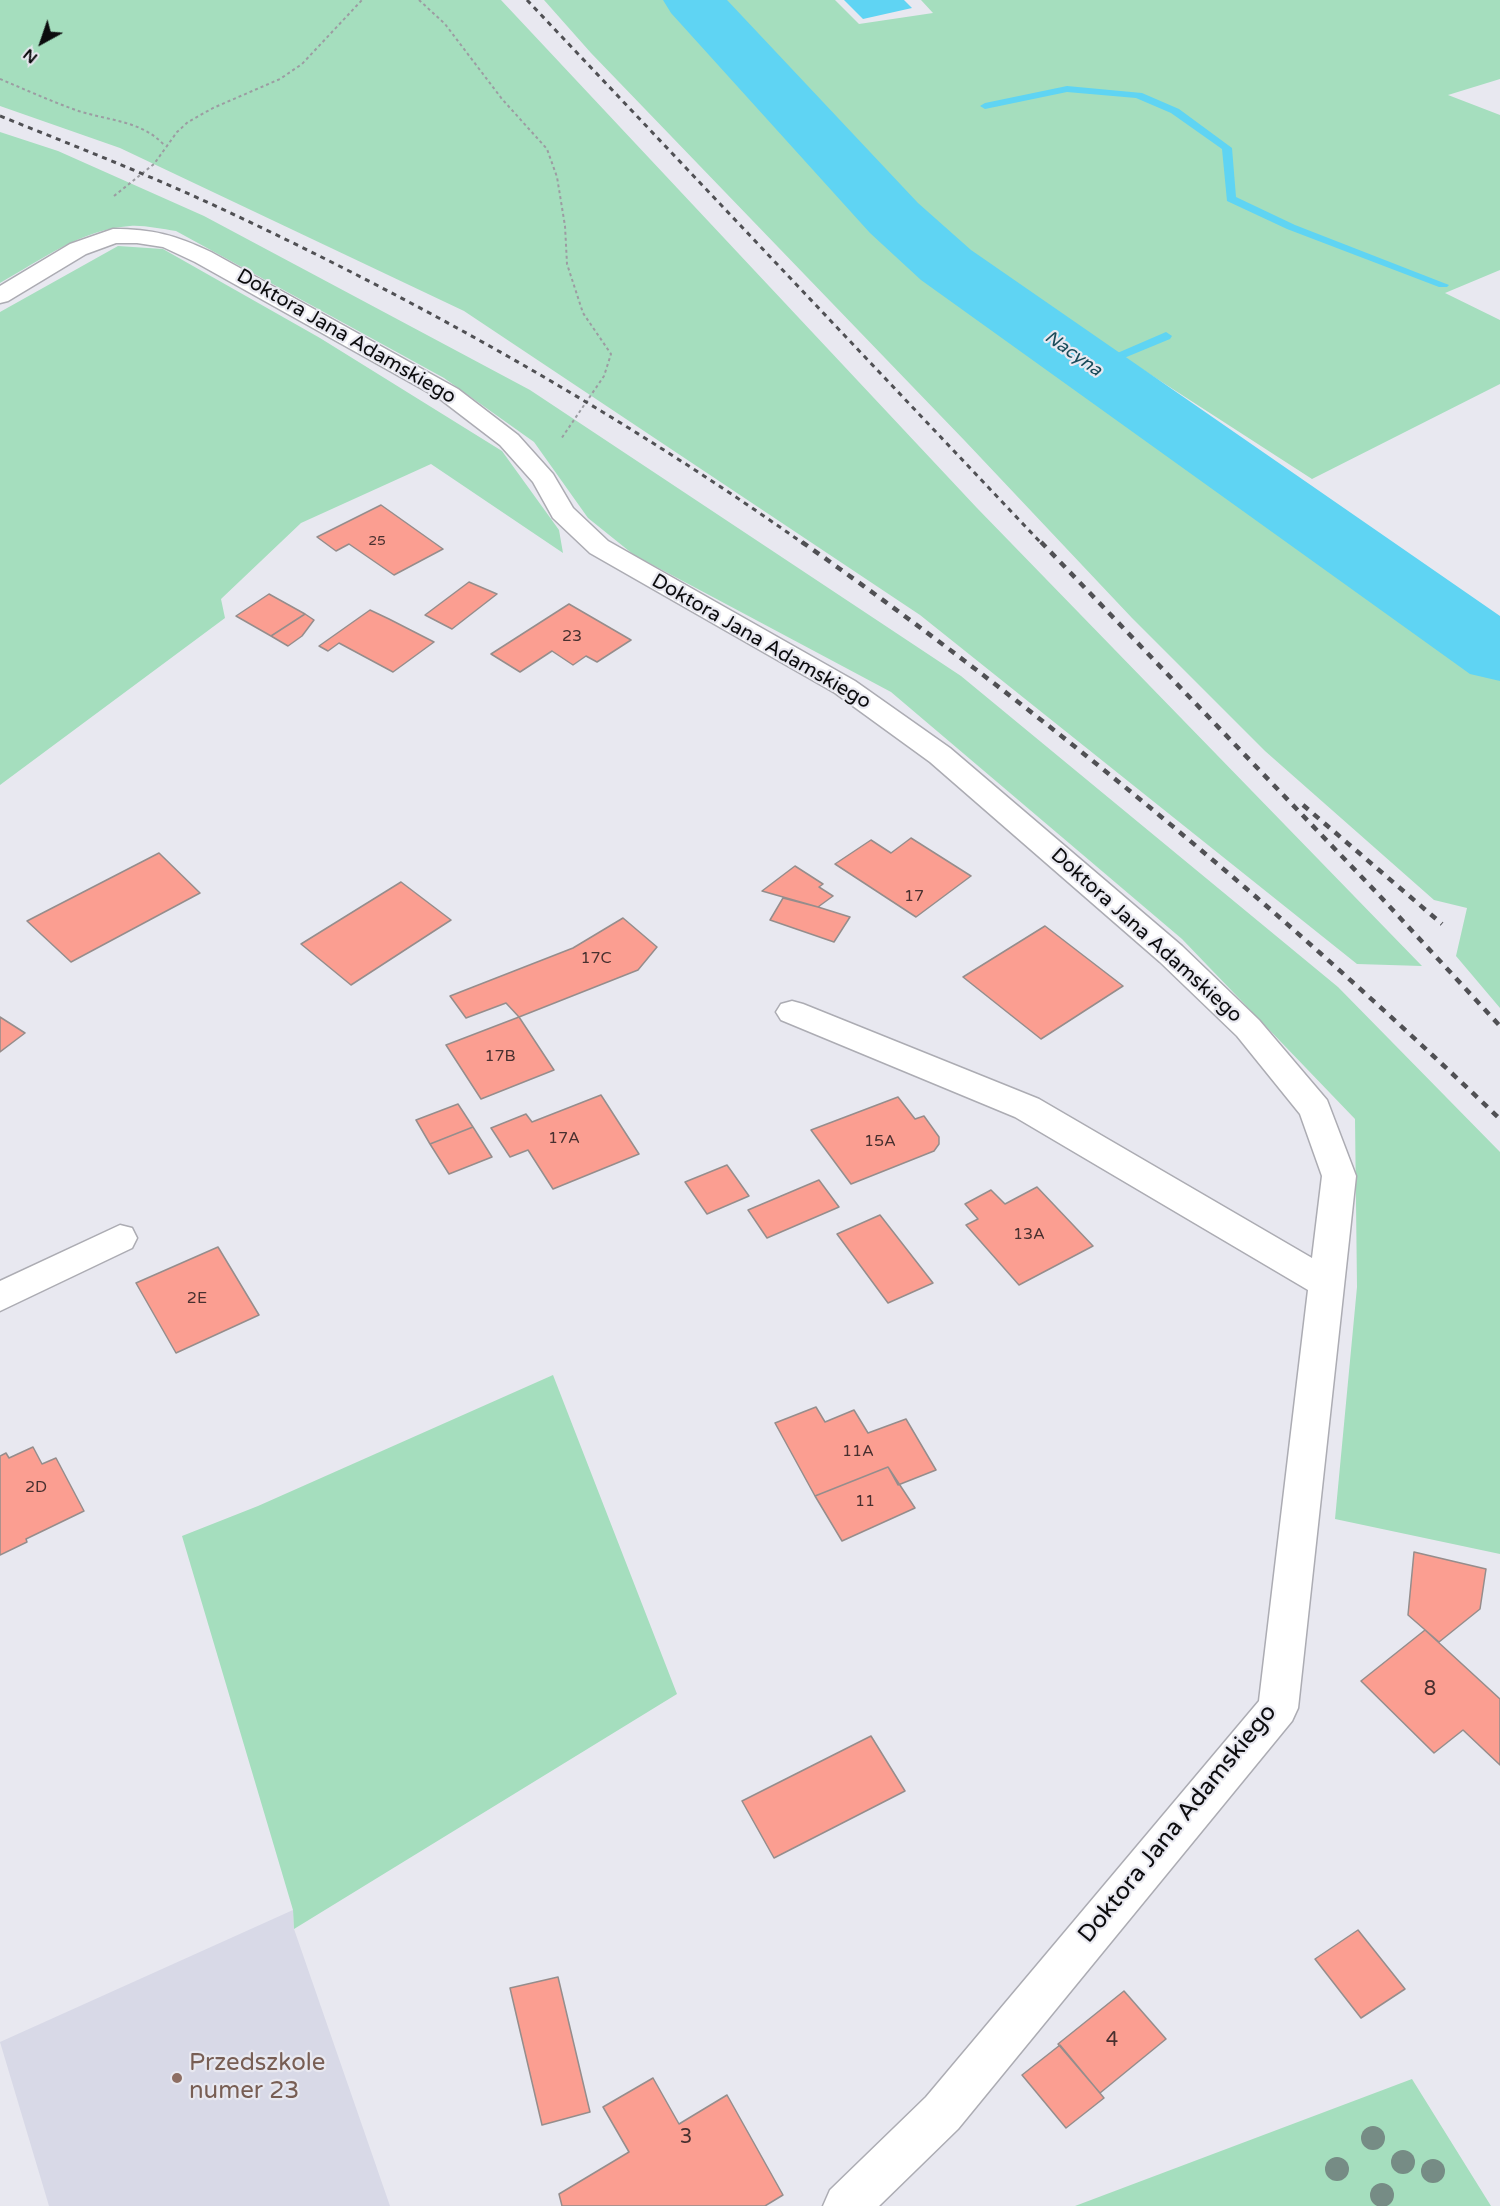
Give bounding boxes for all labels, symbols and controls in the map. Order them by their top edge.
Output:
north arrow [12,12,72,72]
text: N [19,44,42,68]
street label: Doktora Jana Adamskiego [232,264,460,410]
water label: Nacyna [1040,327,1106,381]
house number: 25 [368,533,386,549]
street label: Doktora Jana Adamskiego [647,569,875,715]
house number: 23 [562,627,582,647]
street label: Doktora Jana Adamskiego [1045,844,1247,1028]
house number: 17 [904,887,924,907]
house number: 17C [580,949,612,969]
house number: 17B [484,1047,516,1067]
house number: 17A [548,1129,580,1149]
house number: 15A [864,1132,896,1152]
house number: 13A [1013,1225,1045,1245]
house number: 2E [187,1289,207,1309]
house number: 11A [842,1442,874,1462]
house number: 2D [25,1478,47,1498]
house number: 11 [855,1492,875,1512]
house number: 8 [1424,1678,1436,1702]
street label: Doktora Jana Adamskiego [1073,1699,1283,1949]
house number: 4 [1106,2029,1118,2053]
place label: Przedszkole numer 23 [189,2050,325,2106]
marker: Przedszkole numer 23 [170,2071,184,2085]
house number: 3 [680,2126,692,2150]

